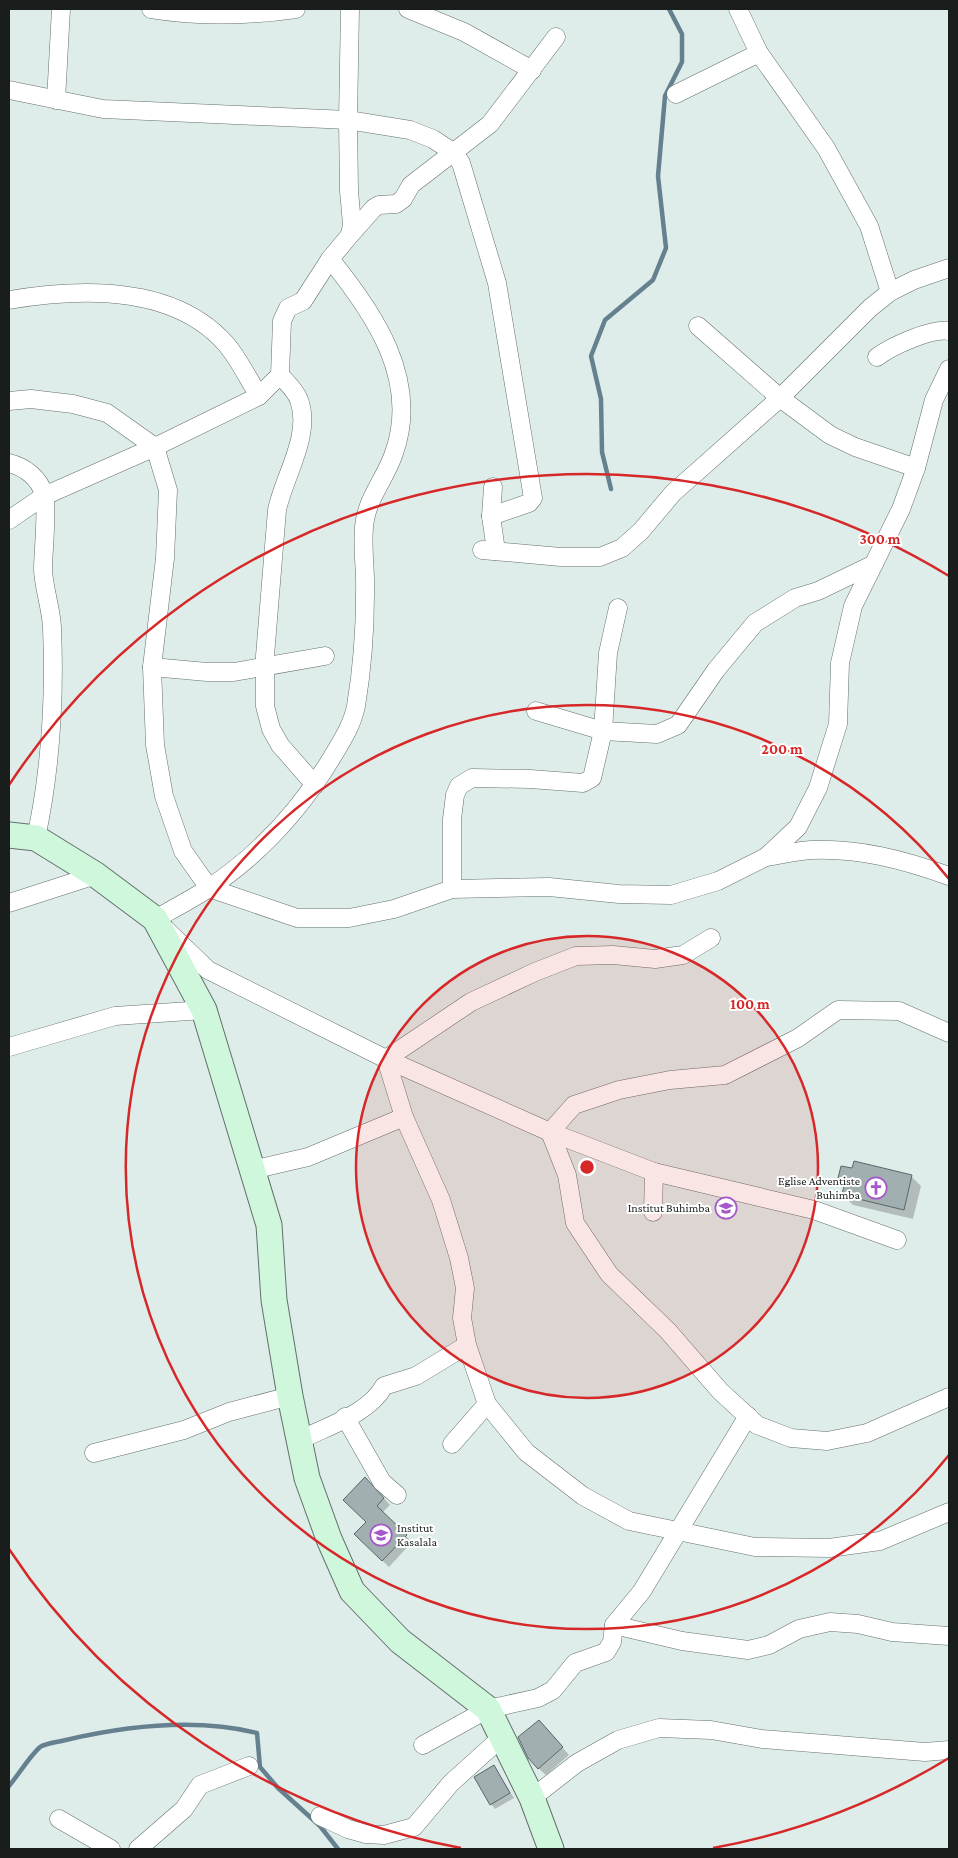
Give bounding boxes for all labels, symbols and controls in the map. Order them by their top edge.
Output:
text: 300 m [859,531,901,547]
text: 200 m [761,741,803,757]
text: 100 m [730,996,770,1012]
centre of rings [578,1158,596,1176]
place label: Eglise Adventiste Buhimba [778,1174,860,1202]
church icon: Eglise Adventiste Buhimba [864,1176,888,1200]
school or university icon: Institut Buhimba [714,1196,738,1220]
place label: Institut Buhimba [628,1201,710,1215]
place label: Institut Kasalala [397,1521,437,1549]
school or university icon: Institut Kasalala [369,1523,393,1547]

